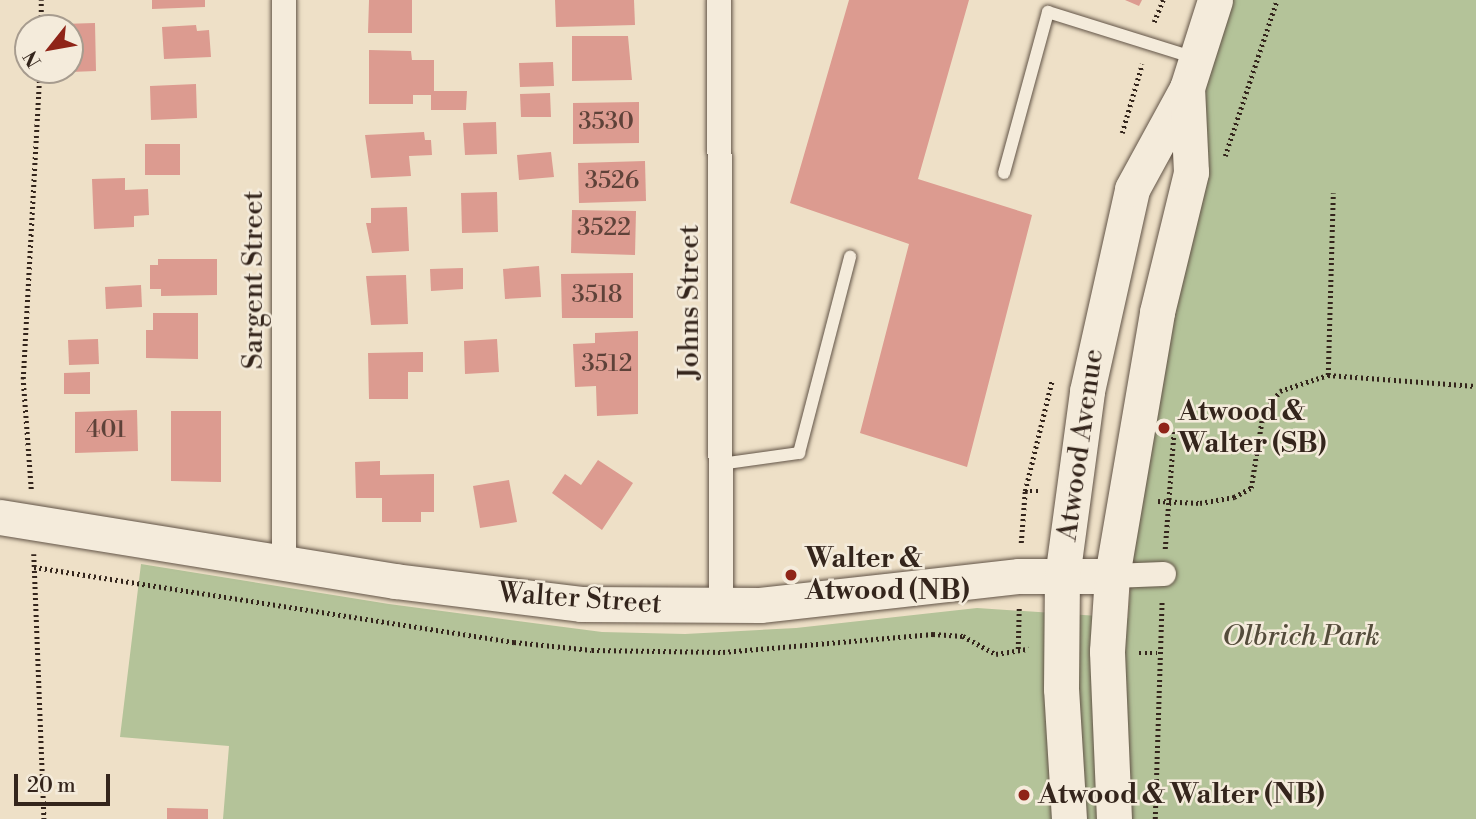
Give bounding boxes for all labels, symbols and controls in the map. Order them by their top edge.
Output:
north arrow [14,14,84,84]
text: N [19,46,47,71]
house number: 3530 [578,109,634,137]
house number: 3526 [585,168,639,196]
street label: Sargent Street [237,191,271,369]
house number: 3522 [577,215,631,243]
street label: Johns Street [673,224,707,380]
house number: 3518 [571,282,623,310]
street label: Atwood Avenue [1051,347,1111,543]
house number: 3512 [582,351,632,379]
place label: Atwood & Walter (SB) [1178,395,1327,461]
house number: 401 [86,417,126,445]
marker: Atwood & Walter (SB) [1156,420,1172,436]
place label: Walter & Atwood (NB) [805,542,970,608]
marker: Walter & Atwood (NB) [783,567,799,583]
street label: Walter Street [497,577,663,621]
park label: Olbrich Park [1222,620,1380,654]
scale bar [18,760,114,804]
text: 20 m [27,773,76,799]
place label: Atwood & Walter (NB) [1038,778,1325,812]
marker: Atwood & Walter (NB) [1016,787,1032,803]

